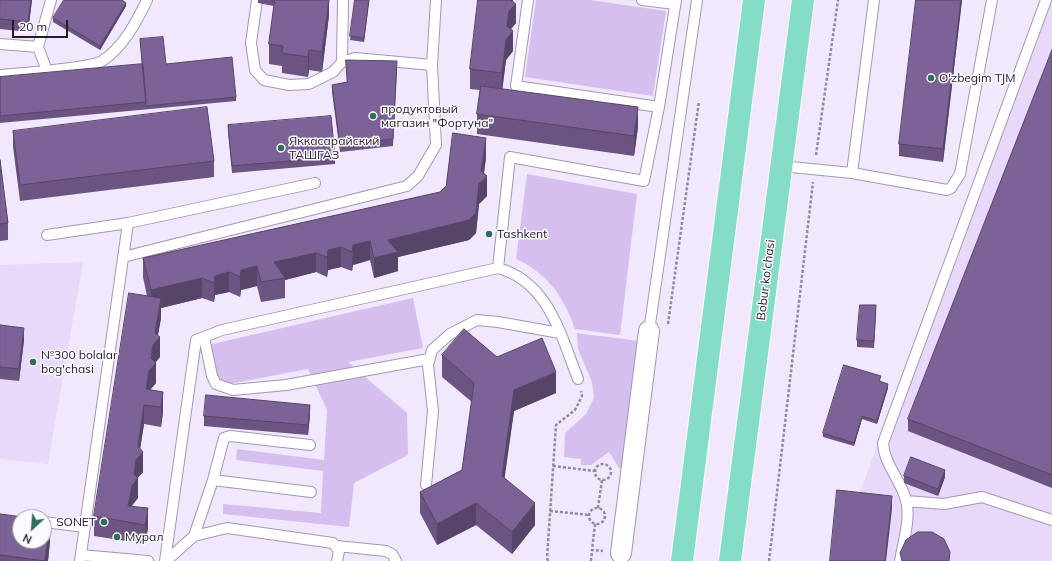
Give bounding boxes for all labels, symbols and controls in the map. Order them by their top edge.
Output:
scale bar [14,12,70,38]
text: 20 m [19,19,47,34]
place label: O'zbegim TJM [939,71,1015,85]
marker: O'zbegim TJM [926,73,936,83]
place label: продуктовый магазин "Фортуна" [381,102,493,130]
marker: продуктовый магазин "Фортуна" [368,111,378,121]
place label: Яккасарайский ТАШГАЗ [289,134,379,162]
marker: Яккасарайский ТАШГАЗ [276,143,286,153]
place label: Tashkent [497,227,547,241]
marker: Tashkent [484,229,494,239]
street label: Bobur ko'chasi [754,239,778,321]
place label: №300 bolalar bog'chasi [41,348,117,376]
marker: №300 bolalar bog'chasi [28,357,38,367]
north arrow [12,509,52,549]
place label: SONET [56,515,96,529]
marker: SONET [99,517,109,527]
place label: Мурал [125,530,163,544]
text: N [20,531,34,547]
marker: Мурал [112,532,122,542]

